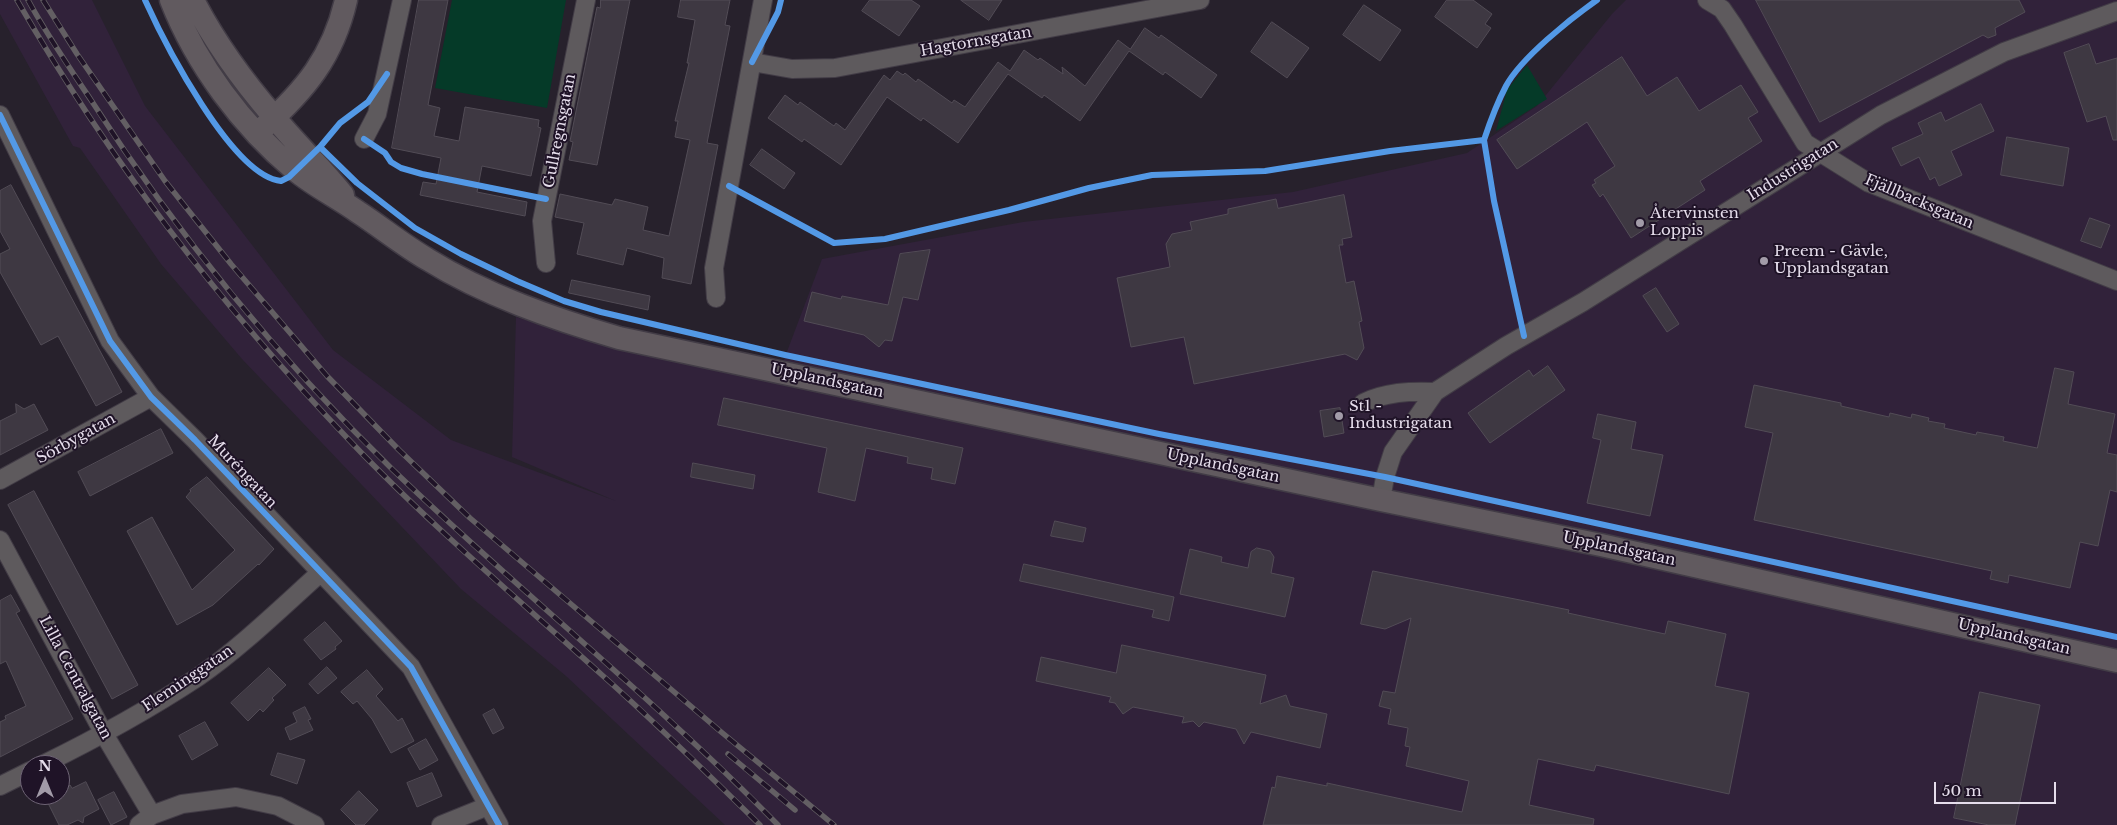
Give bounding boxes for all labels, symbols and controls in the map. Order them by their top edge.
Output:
street label: Hagtornsgatan [919,23,1033,61]
street label: Gullregnsgatan [540,72,580,190]
street label: Industrigatan [1745,135,1841,205]
street label: Fjällbacksgatan [1862,171,1976,233]
place label: Återvinsten Loppis [1650,205,1739,240]
marker: Återvinsten Loppis [1634,217,1646,229]
place label: Preem - Gävle, Upplandsgatan [1774,243,1889,278]
marker: Preem - Gävle, Upplandsgatan [1758,255,1770,267]
street label: Upplandsgatan [769,360,885,402]
place label: St1 - Industrigatan [1349,398,1452,433]
street label: Sörbygatan [34,410,118,468]
marker: St1 - Industrigatan [1333,410,1345,422]
street label: Muréngatan [203,432,281,512]
street label: Upplandsgatan [1165,445,1281,487]
street label: Upplandsgatan [1561,528,1677,570]
street label: Lilla Centralgatan [35,613,115,743]
street label: Upplandsgatan [1956,615,2072,659]
street label: Fleminggatan [139,642,237,716]
north arrow [20,755,70,805]
text: N [38,757,52,775]
scale bar [1937,772,2060,804]
text: 50 m [1942,781,1982,800]

